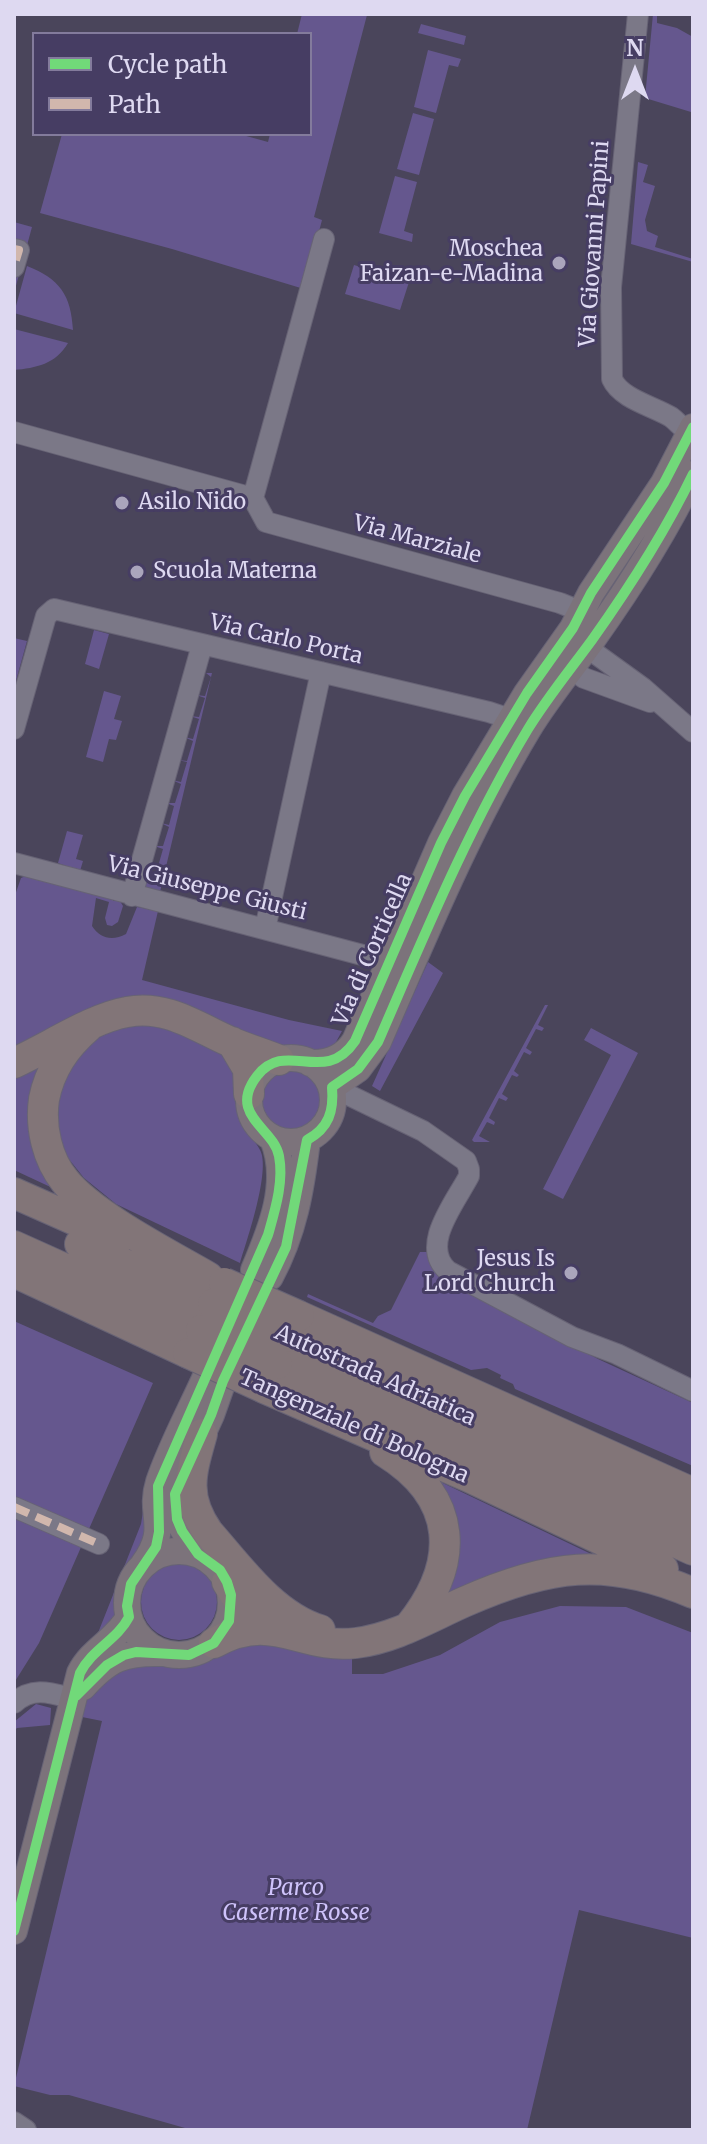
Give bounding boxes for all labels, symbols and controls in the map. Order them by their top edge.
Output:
legend [32,32,312,136]
north arrow [595,32,675,112]
text: N [626,34,644,62]
text: Cycle path [108,49,227,80]
text: Path [108,89,161,120]
street label: Via Giovanni Papini [575,140,615,348]
place label: Moschea Faizan-e-Madina [360,237,543,288]
marker: Moschea Faizan-e-Madina [550,254,568,272]
place label: Asilo Nido [138,490,246,516]
marker: Asilo Nido [113,494,131,512]
street label: Via Marziale [350,510,484,570]
place label: Scuola Materna [153,559,317,585]
marker: Scuola Materna [128,563,146,581]
street label: Via Carlo Porta [207,610,365,670]
street label: Via Giuseppe Giusti [105,851,309,927]
street label: Via di Corticella [327,869,419,1031]
place label: Jesus Is Lord Church [424,1247,555,1298]
marker: Jesus Is Lord Church [562,1264,580,1282]
street label: Autostrada Adriatica [270,1320,480,1432]
street label: Tangenziale di Bologna [235,1364,473,1490]
park label: Parco Caserme Rosse [222,1876,370,1928]

